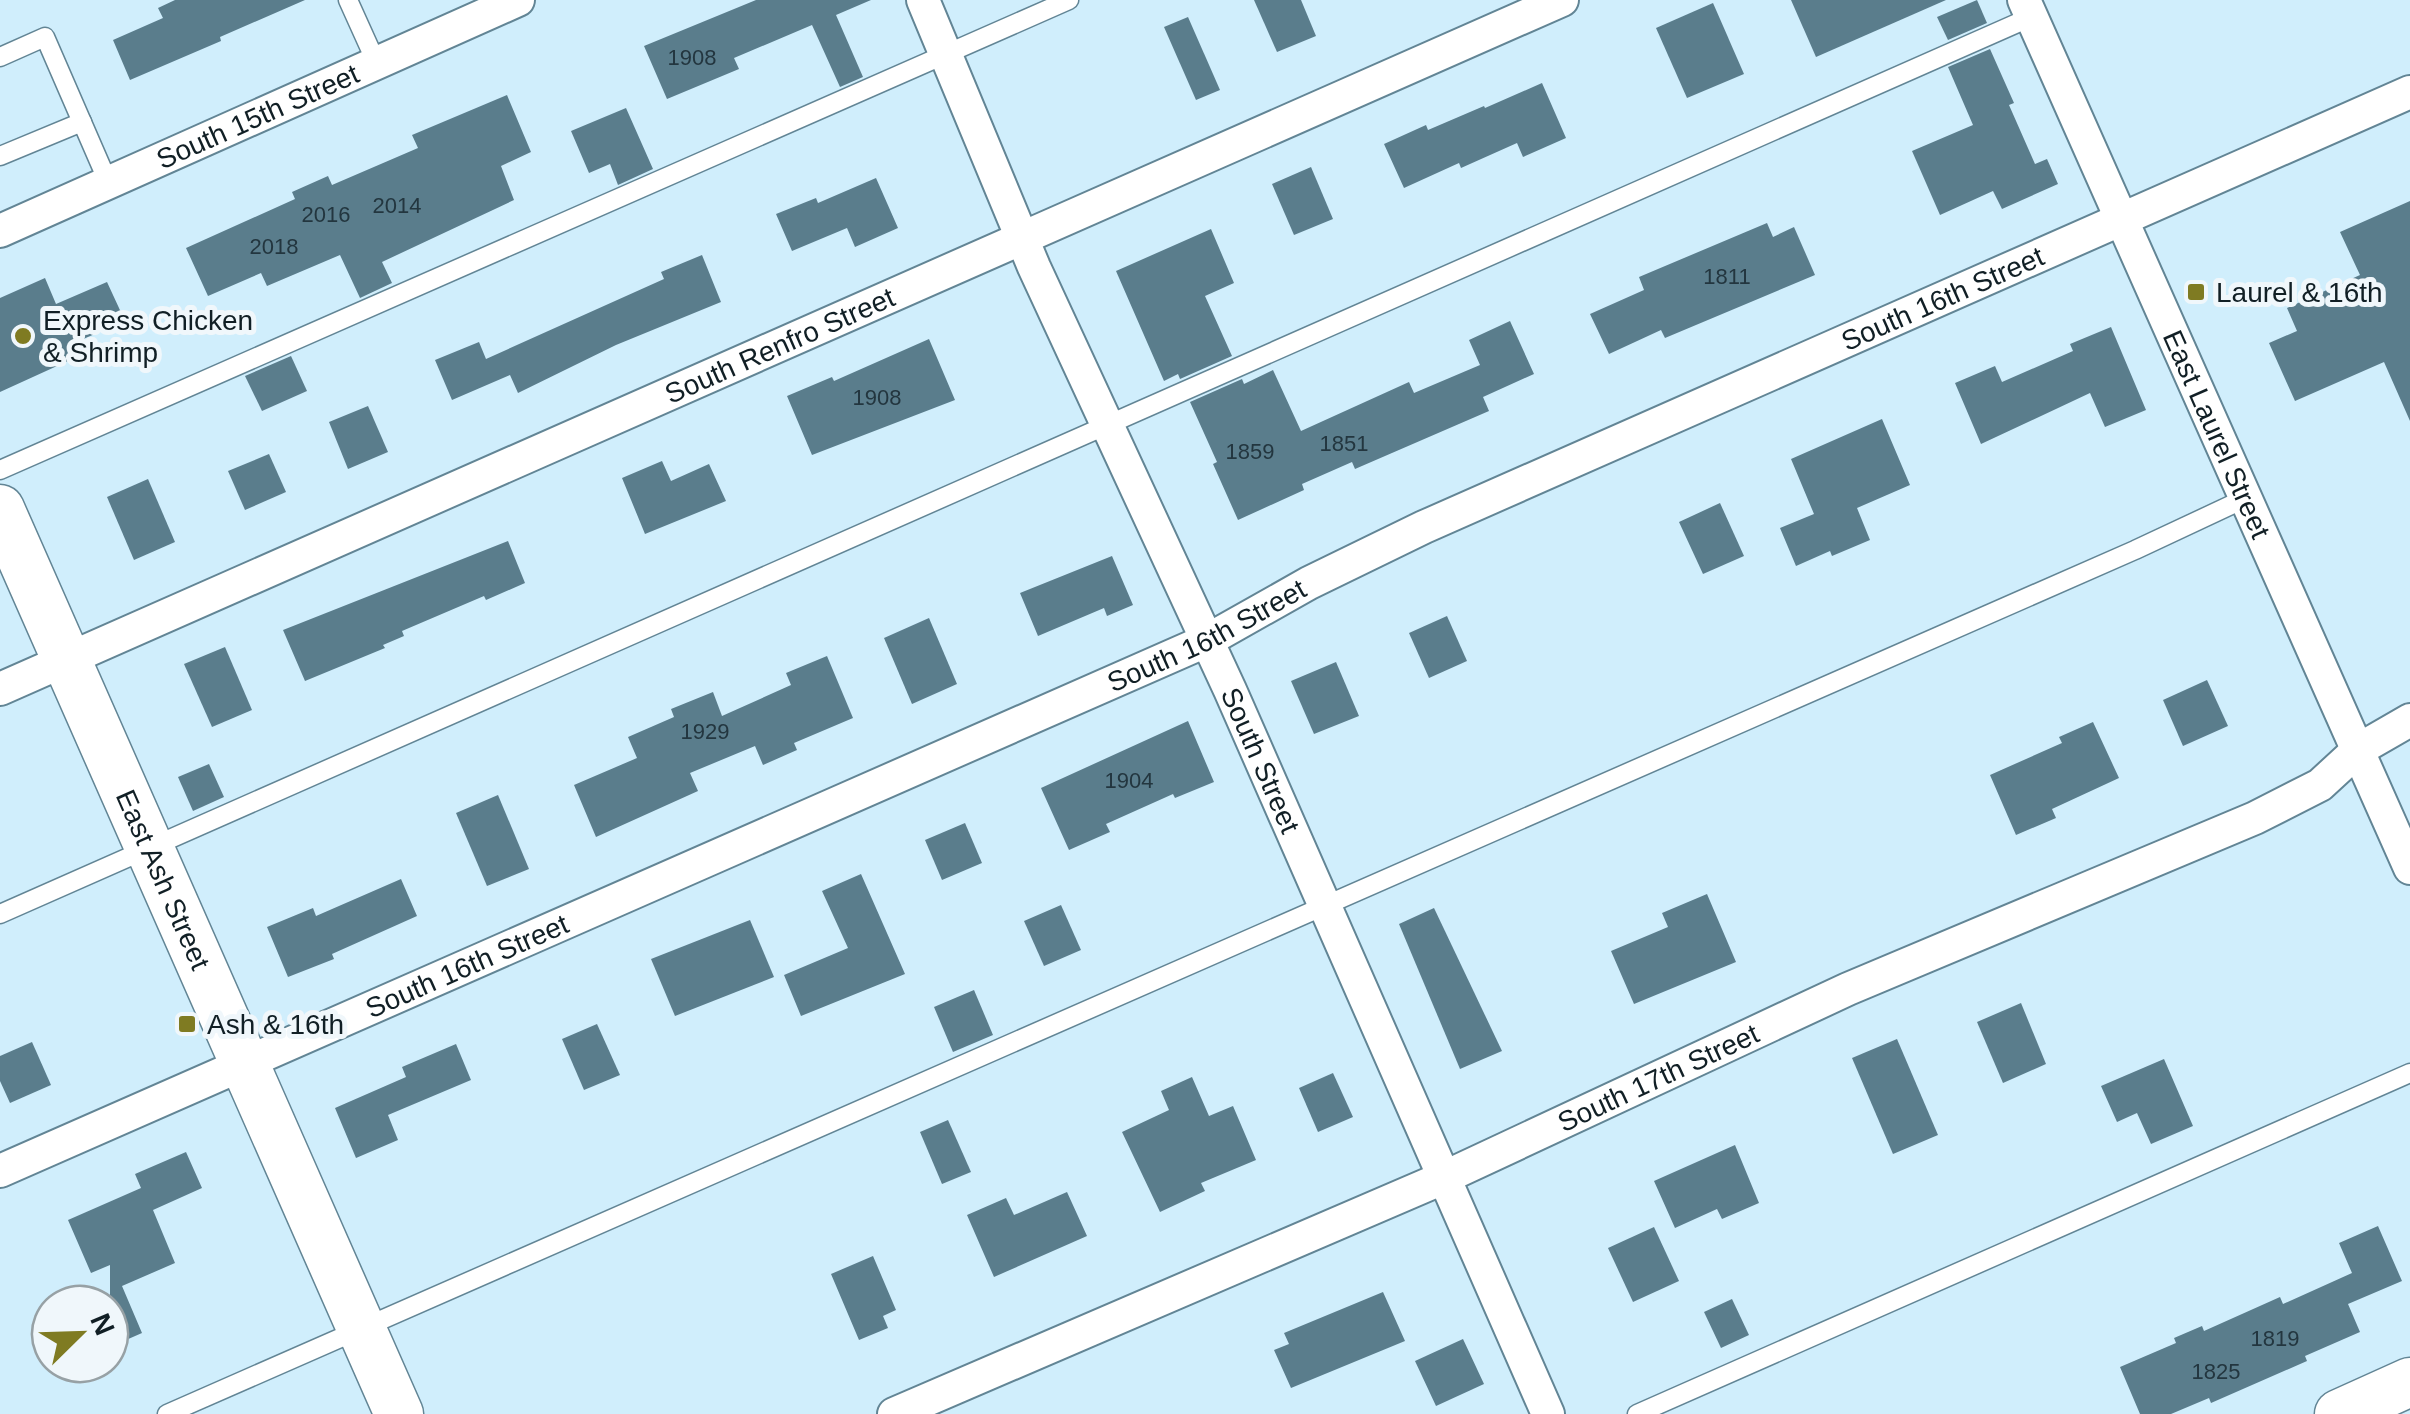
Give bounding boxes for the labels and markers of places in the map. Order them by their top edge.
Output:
place label: Laurel & 16th [2216,277,2383,308]
marker: Laurel & 16th [2185,281,2207,303]
place label: Express Chicken & Shrimp [43,305,253,368]
marker: Express Chicken & Shrimp [12,325,34,347]
place label: Ash & 16th [207,1009,344,1040]
marker: Ash & 16th [176,1013,198,1035]

